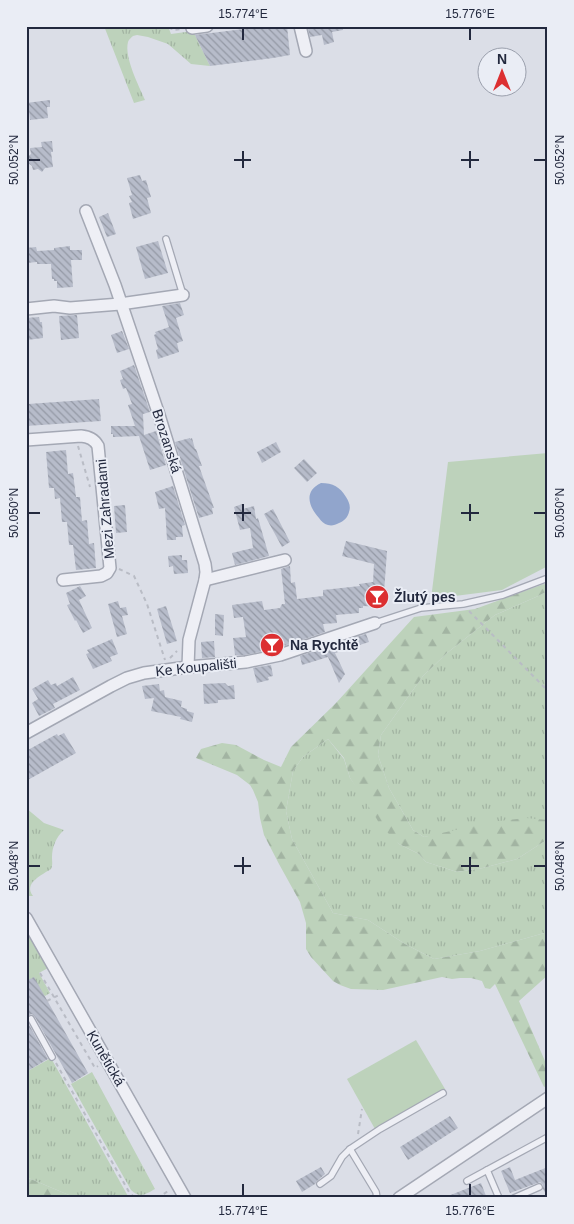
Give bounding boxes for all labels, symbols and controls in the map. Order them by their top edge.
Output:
text: 15.774°E [218,7,268,21]
text: 15.776°E [445,7,495,21]
north arrow [476,48,526,98]
text: N [497,51,507,67]
text: 50.052°N [7,135,21,185]
text: 50.052°N [553,135,567,185]
street label: Brozanská [149,407,185,475]
street label: Mezi Zahradami [93,458,117,560]
text: 50.050°N [7,488,21,538]
text: 50.050°N [553,488,567,538]
bar icon: Žlutý pes [364,584,390,610]
place label: Žlutý pes [394,588,456,605]
bar icon: Na Rychtě [259,632,285,658]
place label: Na Rychtě [290,637,359,653]
street label: Ke Koupališti [155,655,237,679]
text: 50.048°N [7,841,21,891]
text: 50.048°N [553,841,567,891]
street label: Kunětická [84,1027,128,1089]
text: 15.774°E [218,1204,268,1218]
text: 15.776°E [445,1204,495,1218]

